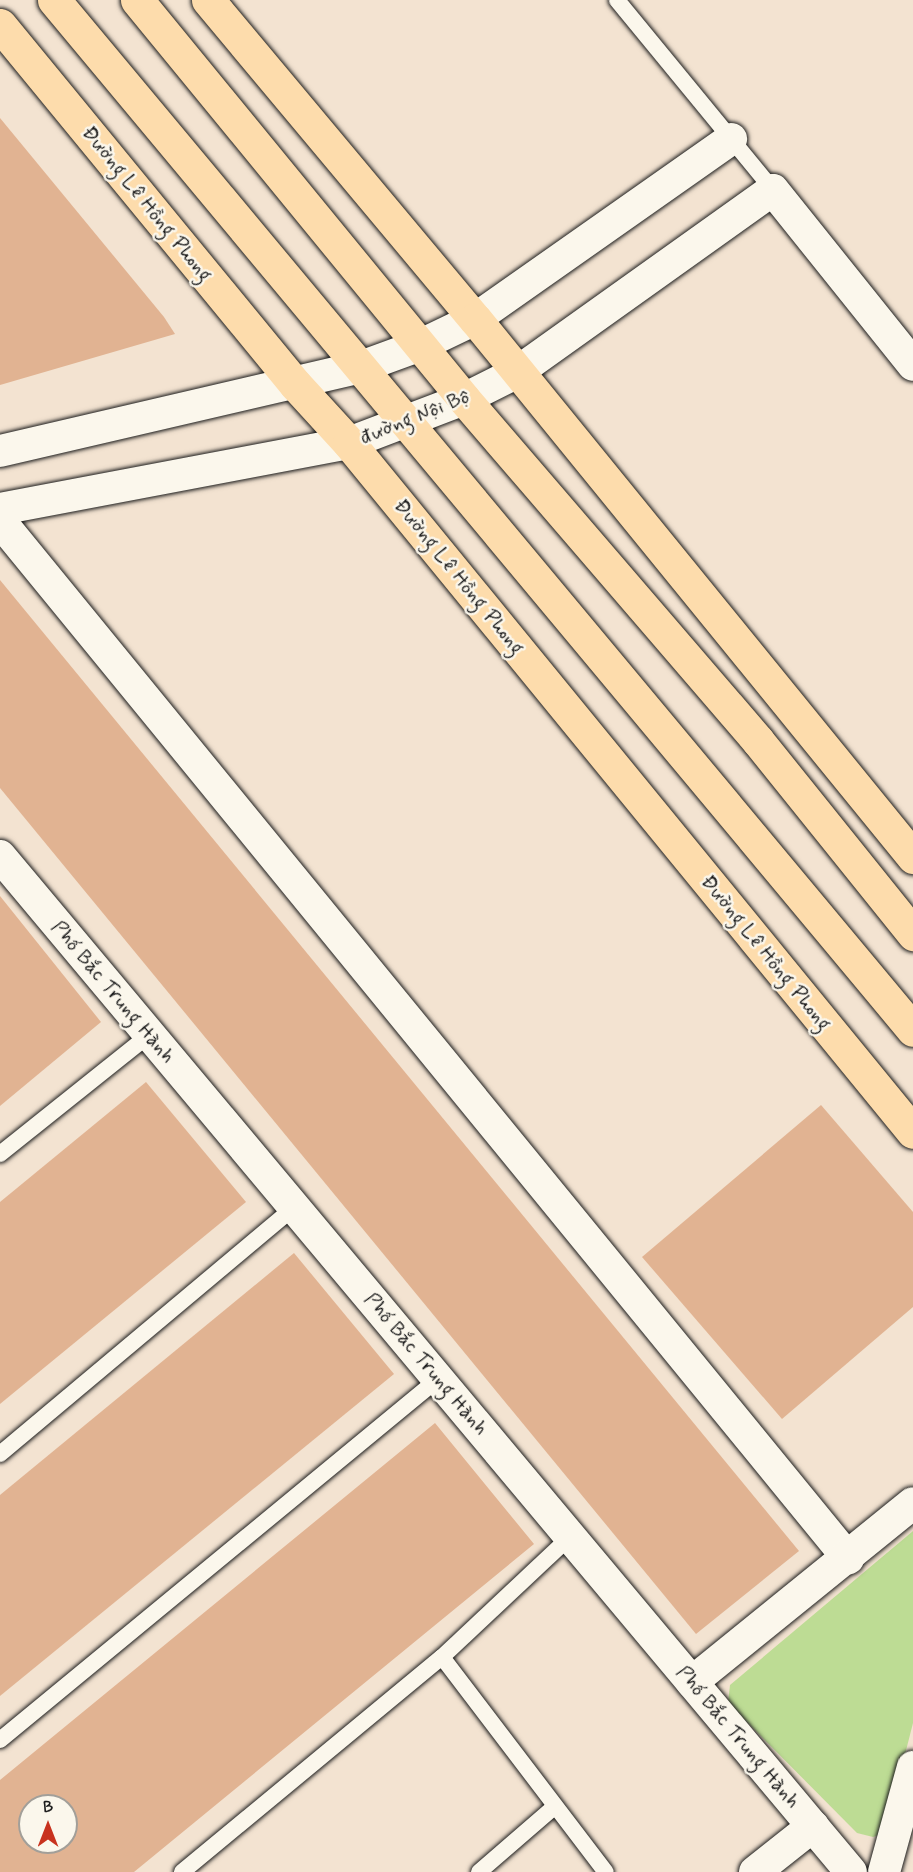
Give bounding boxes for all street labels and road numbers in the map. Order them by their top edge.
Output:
street label: Đường Lê Hồng Phong [77,121,217,287]
street label: đường Nội Bộ [356,383,474,451]
street label: Đường Lê Hồng Phong [389,494,529,660]
street label: Đường Lê Hồng Phong [696,870,836,1036]
street label: Phố Bắc Trung Hành [45,914,181,1070]
street label: Phố Bắc Trung Hành [358,1286,494,1442]
street label: Phố Bắc Trung Hành [670,1659,806,1815]

